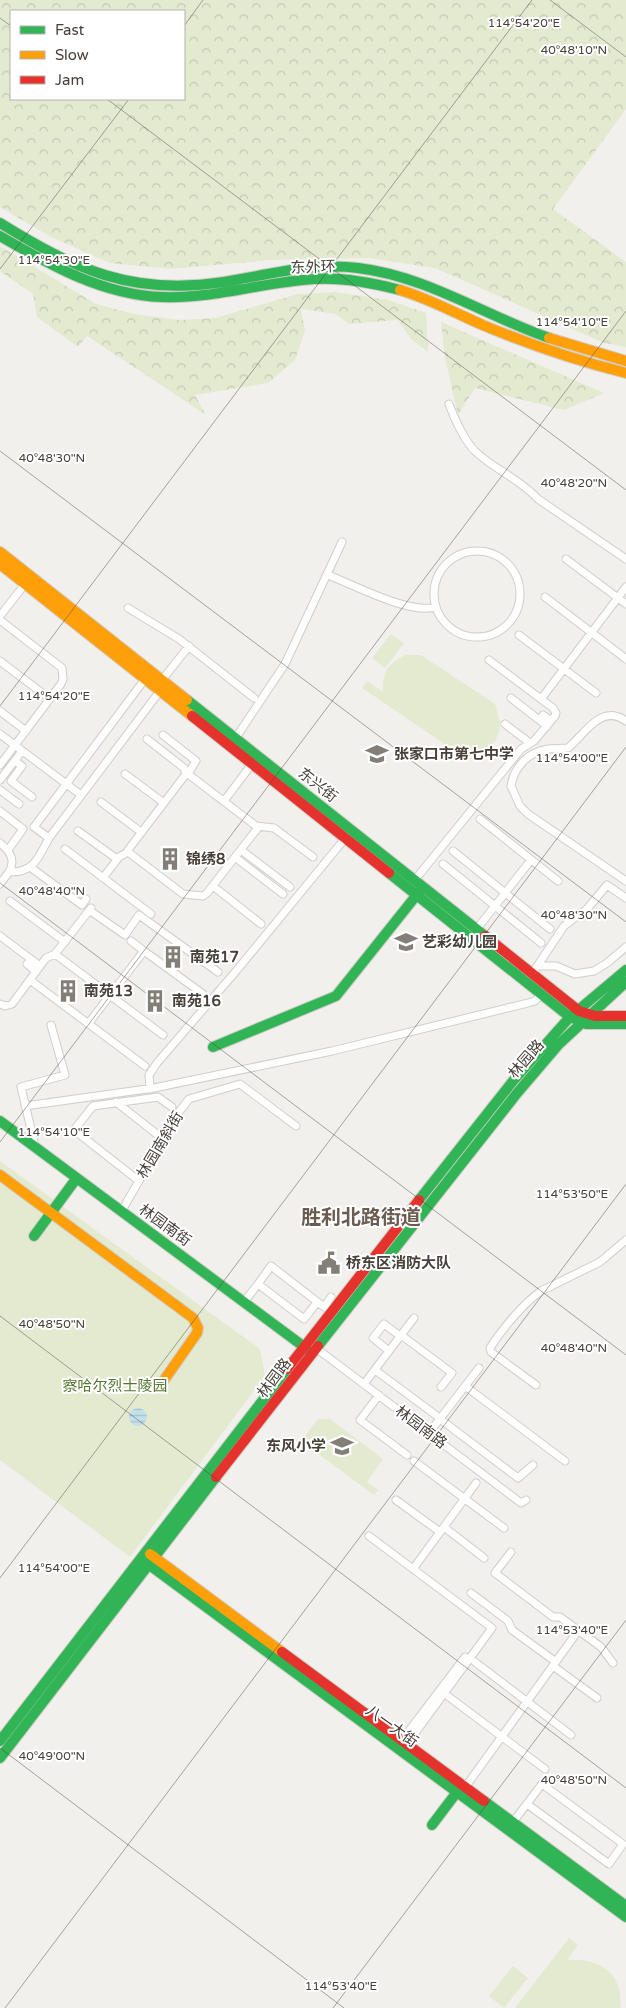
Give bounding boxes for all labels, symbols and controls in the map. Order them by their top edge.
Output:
legend [10,10,185,100]
text: 114°54'20"E [488,16,561,30]
text: Fast [55,21,85,39]
text: 40°48'10"N [541,43,607,57]
text: Slow [55,46,89,64]
text: Jam [55,71,84,89]
text: 114°54'30"E [18,253,91,267]
street label: 东外环 [290,257,336,277]
text: 114°54'10"E [536,315,609,329]
text: 40°48'30"N [19,451,85,465]
text: 40°48'20"N [541,476,607,490]
text: 114°54'20"E [18,689,91,703]
school or university icon: 张家口市第七中学 [364,741,390,767]
place label: 张家口市第七中学 [394,745,514,763]
text: 114°54'00"E [536,751,609,765]
street label: 东兴街 [295,764,341,806]
building icon: 锦绣8 [157,846,183,872]
place label: 锦绣8 [186,850,226,868]
text: 40°48'40"N [19,884,85,898]
text: 40°48'30"N [541,908,607,922]
school or university icon: 艺彩幼儿园 [393,929,419,955]
place label: 艺彩幼儿园 [422,933,497,951]
building icon: 南苑17 [160,944,186,970]
place label: 南苑17 [190,948,239,966]
building icon: 南苑13 [55,978,81,1004]
place label: 南苑13 [84,982,133,1000]
building icon: 南苑16 [142,988,168,1014]
place label: 南苑16 [172,992,221,1010]
street label: 林园路 [504,1036,548,1082]
street label: 林园南斜街 [133,1108,187,1182]
text: 114°54'10"E [18,1125,91,1139]
text: 114°53'50"E [536,1187,609,1201]
street label: 林园南街 [135,1200,195,1250]
district label: 胜利北路街道 [301,1206,421,1230]
public building icon: 桥东区消防大队 [316,1250,342,1276]
place label: 桥东区消防大队 [346,1254,451,1272]
text: 40°48'50"N [19,1317,85,1331]
text: 40°48'40"N [541,1341,607,1355]
street label: 林园路 [253,1355,295,1401]
park label: 察哈尔烈士陵园 [62,1377,168,1395]
street label: 林园南路 [392,1402,450,1452]
school or university icon: 东风小学 [329,1433,355,1459]
place label: 东风小学 [266,1437,326,1455]
text: 114°54'00"E [18,1561,91,1575]
text: 114°53'40"E [536,1623,609,1637]
street label: 八一大街 [362,1701,422,1751]
text: 40°49'00"N [19,1749,85,1763]
text: 40°48'50"N [541,1773,607,1787]
text: 114°53'40"E [305,1979,378,1993]

